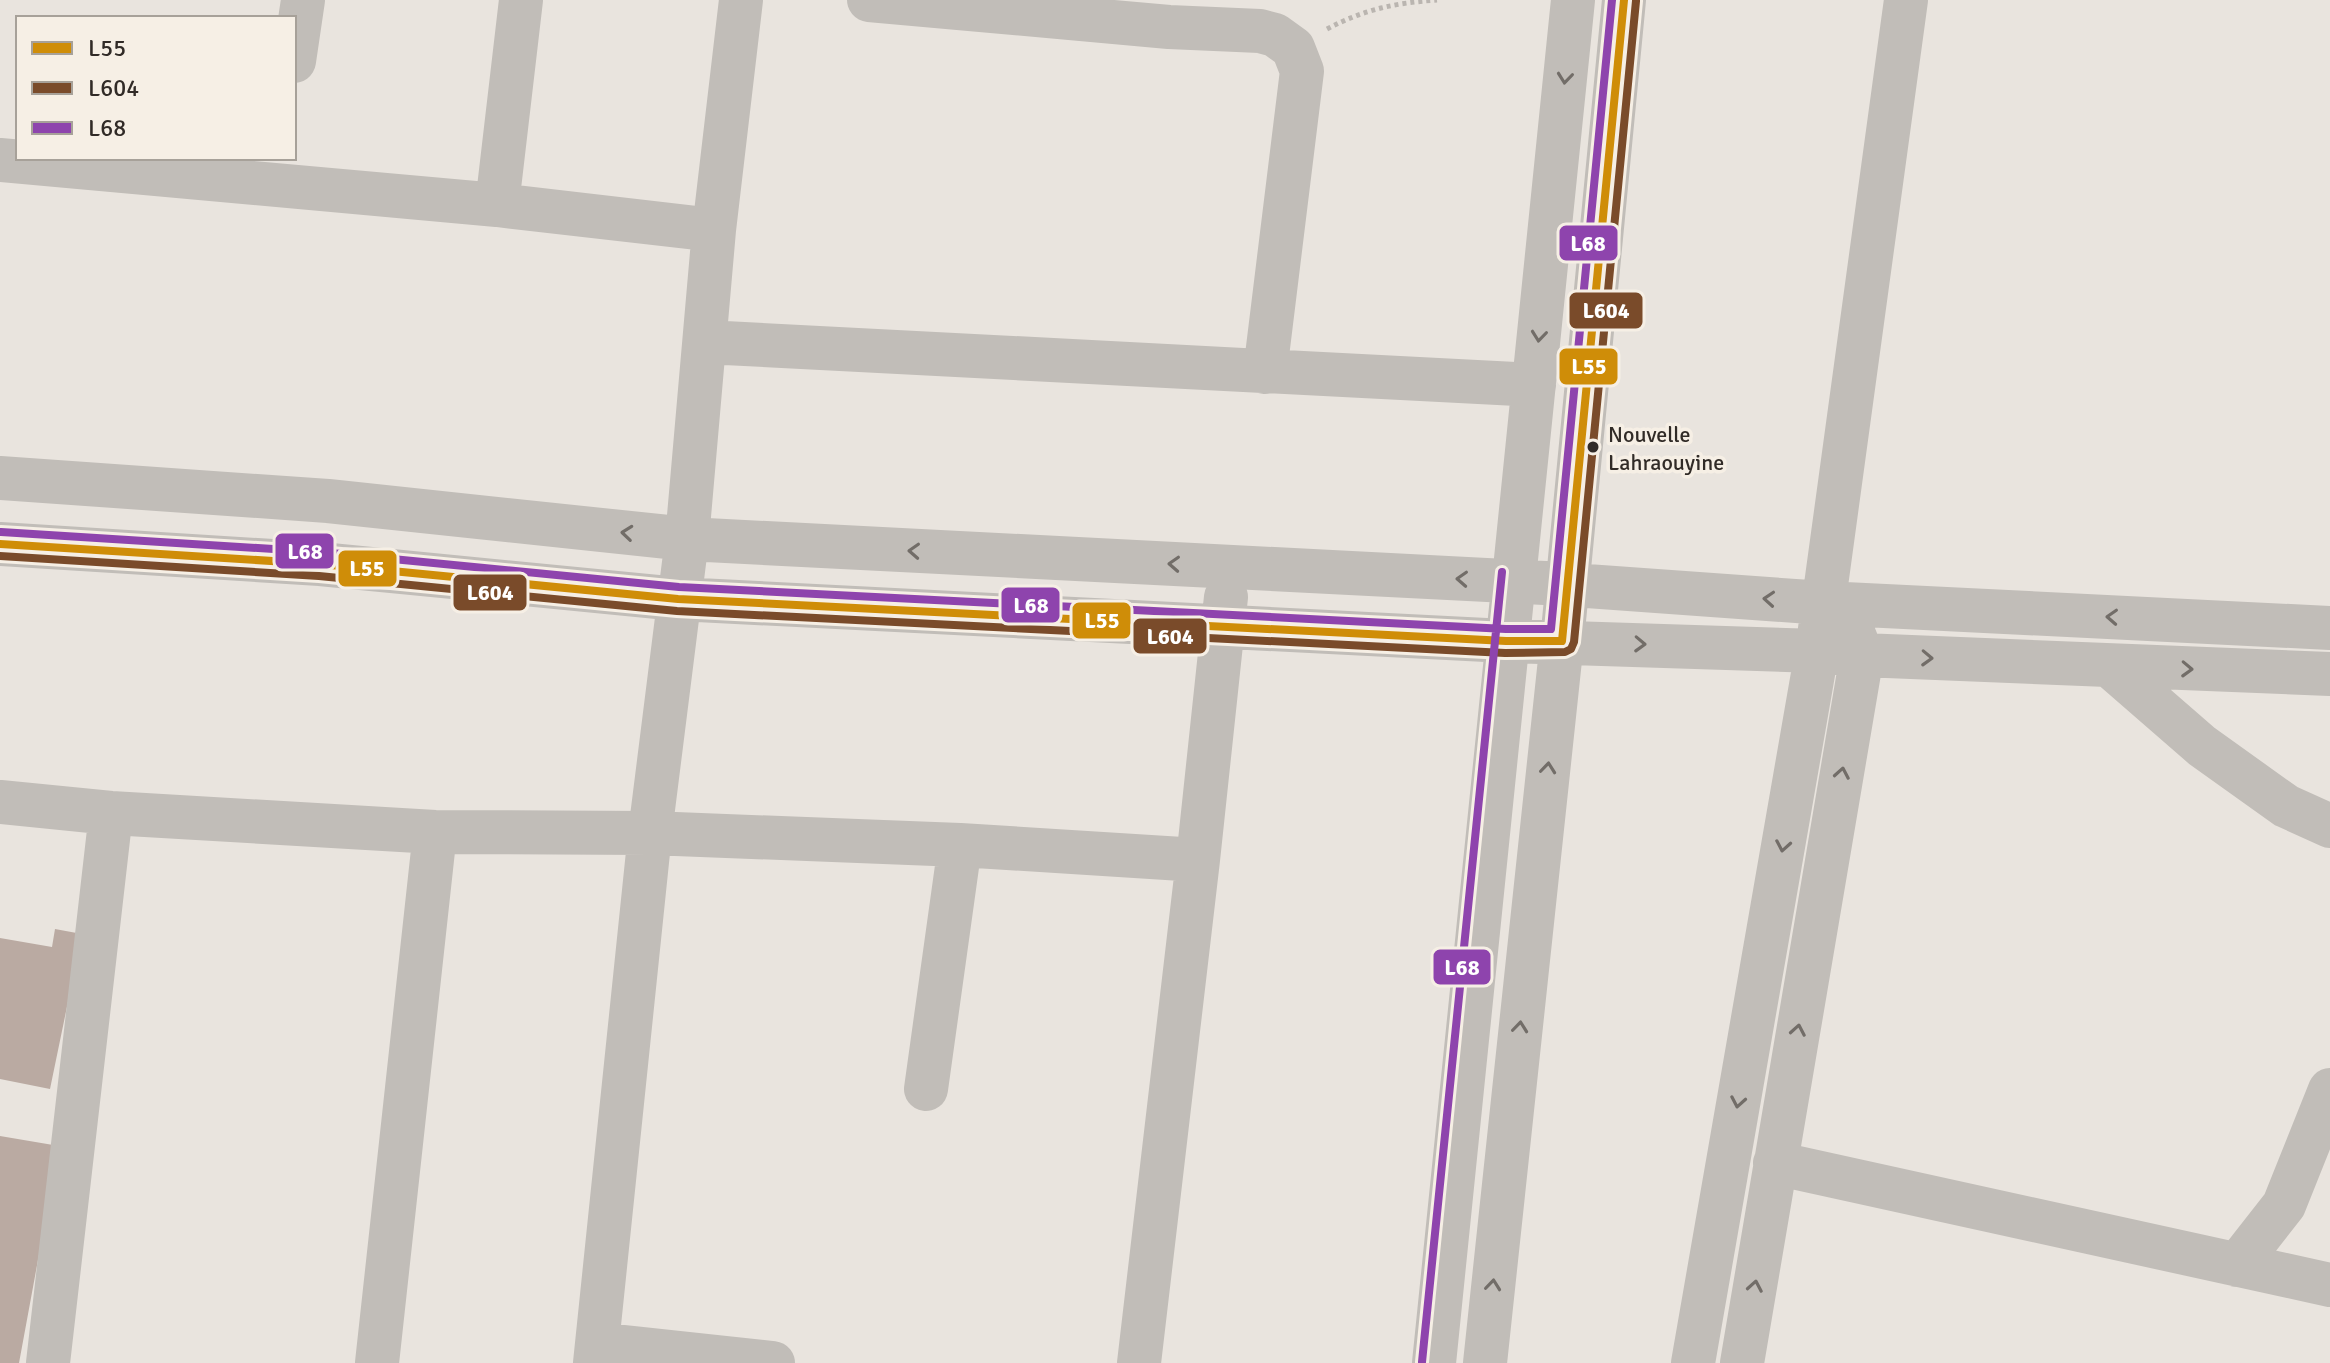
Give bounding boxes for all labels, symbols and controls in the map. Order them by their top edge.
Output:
legend [16,16,296,160]
text: L55 [88,33,126,63]
one-way arrow [1557,72,1574,85]
text: L604 [88,73,139,103]
text: L68 [88,113,126,143]
line badge: L68 [1558,224,1619,262]
text: L68 [1570,230,1606,257]
line badge: L604 [1568,291,1644,330]
text: L604 [1582,297,1630,324]
one-way arrow [1531,330,1548,343]
line badge: L55 [1558,347,1619,386]
text: L55 [1571,353,1607,380]
place label: Nouvelle Lahraouyine [1608,421,1724,476]
marker: Nouvelle Lahraouyine [1585,439,1601,455]
one-way arrow [620,524,633,541]
line badge: L68 [274,532,335,570]
text: L68 [287,538,323,565]
one-way arrow [907,542,920,559]
line badge: L55 [337,549,398,588]
text: L55 [349,555,385,582]
one-way arrow [1167,556,1180,573]
one-way arrow [1455,570,1468,587]
line badge: L604 [452,573,528,612]
text: L604 [466,579,514,606]
line badge: L68 [1000,586,1061,624]
one-way arrow [1762,591,1775,608]
text: L68 [1013,592,1049,619]
line badge: L55 [1071,601,1132,640]
text: L55 [1084,607,1120,634]
one-way arrow [2105,609,2118,626]
line badge: L604 [1132,617,1208,655]
text: L604 [1146,623,1194,650]
one-way arrow [1634,636,1647,653]
one-way arrow [1921,650,1934,667]
one-way arrow [2181,660,2194,677]
one-way arrow [1540,761,1557,774]
one-way arrow [1832,767,1849,780]
one-way arrow [1776,839,1793,852]
line badge: L68 [1432,948,1492,986]
text: L68 [1444,954,1480,981]
one-way arrow [1512,1020,1529,1033]
one-way arrow [1789,1023,1806,1037]
one-way arrow [1731,1095,1748,1109]
one-way arrow [1485,1278,1502,1291]
one-way arrow [1745,1279,1762,1293]

